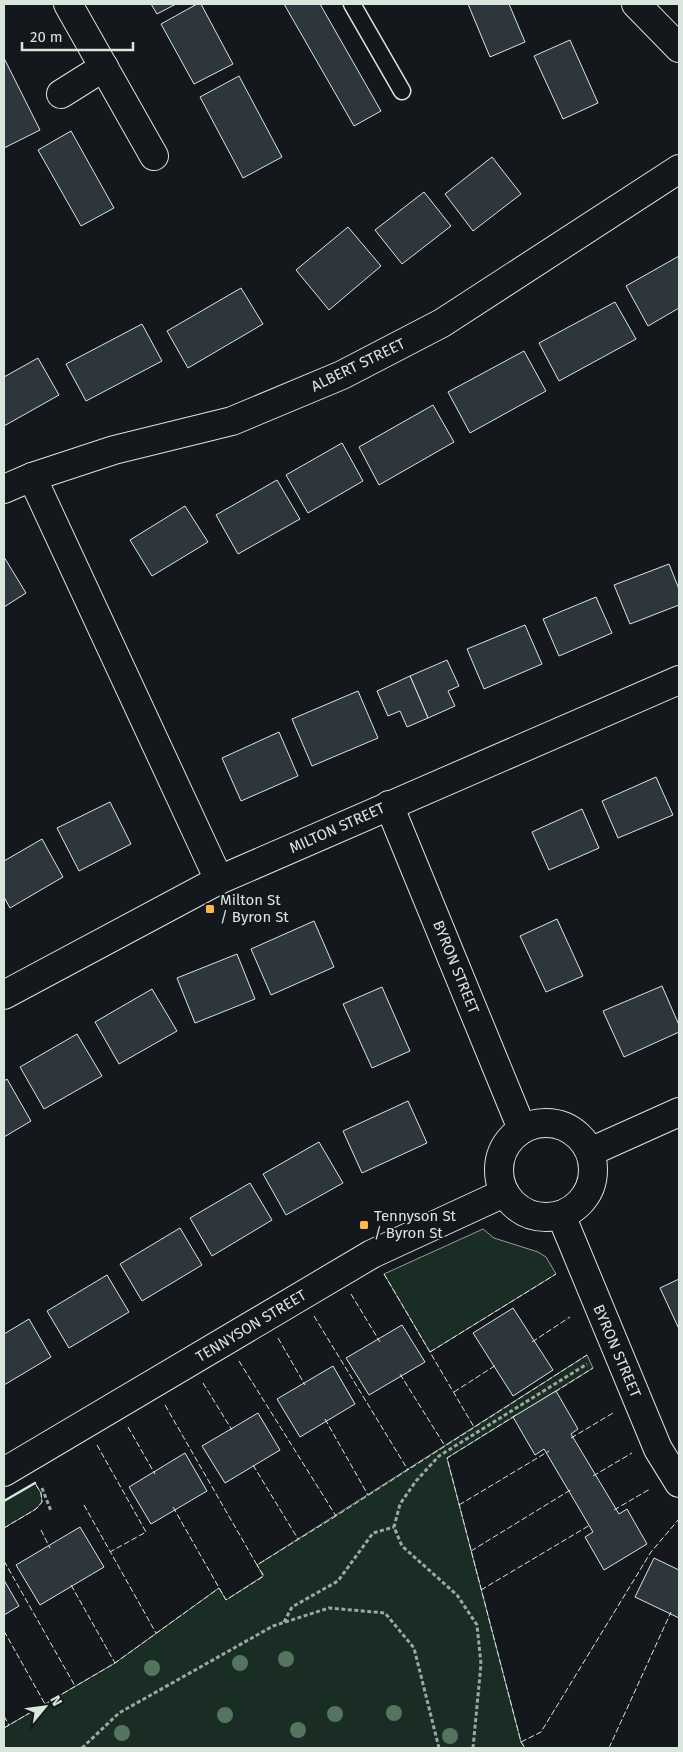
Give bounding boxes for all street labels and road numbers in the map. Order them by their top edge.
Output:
street label: ALBERT STREET [308,334,408,395]
street label: MILTON STREET [286,799,388,857]
street label: BYRON STREET [429,918,483,1017]
street label: TENNYSON STREET [193,1286,310,1366]
street label: BYRON STREET [589,1302,645,1400]

